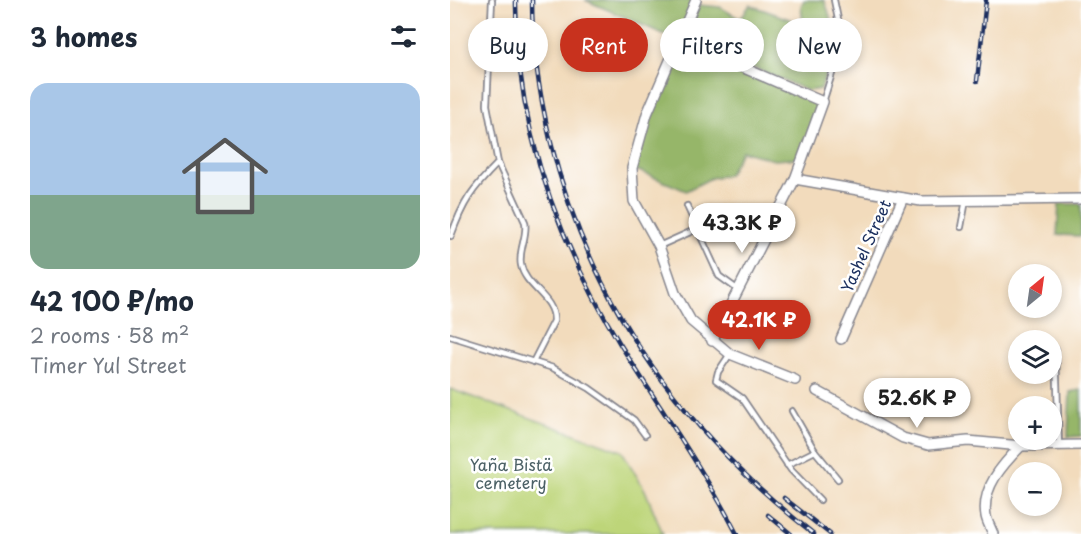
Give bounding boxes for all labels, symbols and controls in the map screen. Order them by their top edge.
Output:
text: 3 homes [30,17,137,56]
chip: Buy [468,18,548,72]
chip: Rent [560,18,648,72]
chip: Filters [660,18,764,72]
chip: New [776,18,862,72]
icon: filters [387,20,420,53]
icon: home [171,122,279,230]
street label: Yashel Street [834,195,896,296]
pin: 43.3K ₽ [687,203,797,254]
text: 43.3K ₽ [703,207,781,237]
north arrow [1008,264,1062,318]
map controls [1008,264,1062,516]
text: 42 100 ₽/mo [30,281,194,320]
pin: 42.1K ₽ [704,300,814,351]
text: 42.1K ₽ [722,304,796,334]
text: 2 rooms · 58 m² [30,320,189,350]
button: layers [1008,330,1062,384]
text: Timer Yul Street [30,350,186,380]
pin: 52.6K ₽ [862,378,972,429]
text: 52.6K ₽ [878,382,956,412]
button: + [1008,396,1062,450]
park label: Yaña Bistä cemetery [470,452,552,494]
button: − [1008,462,1062,516]

